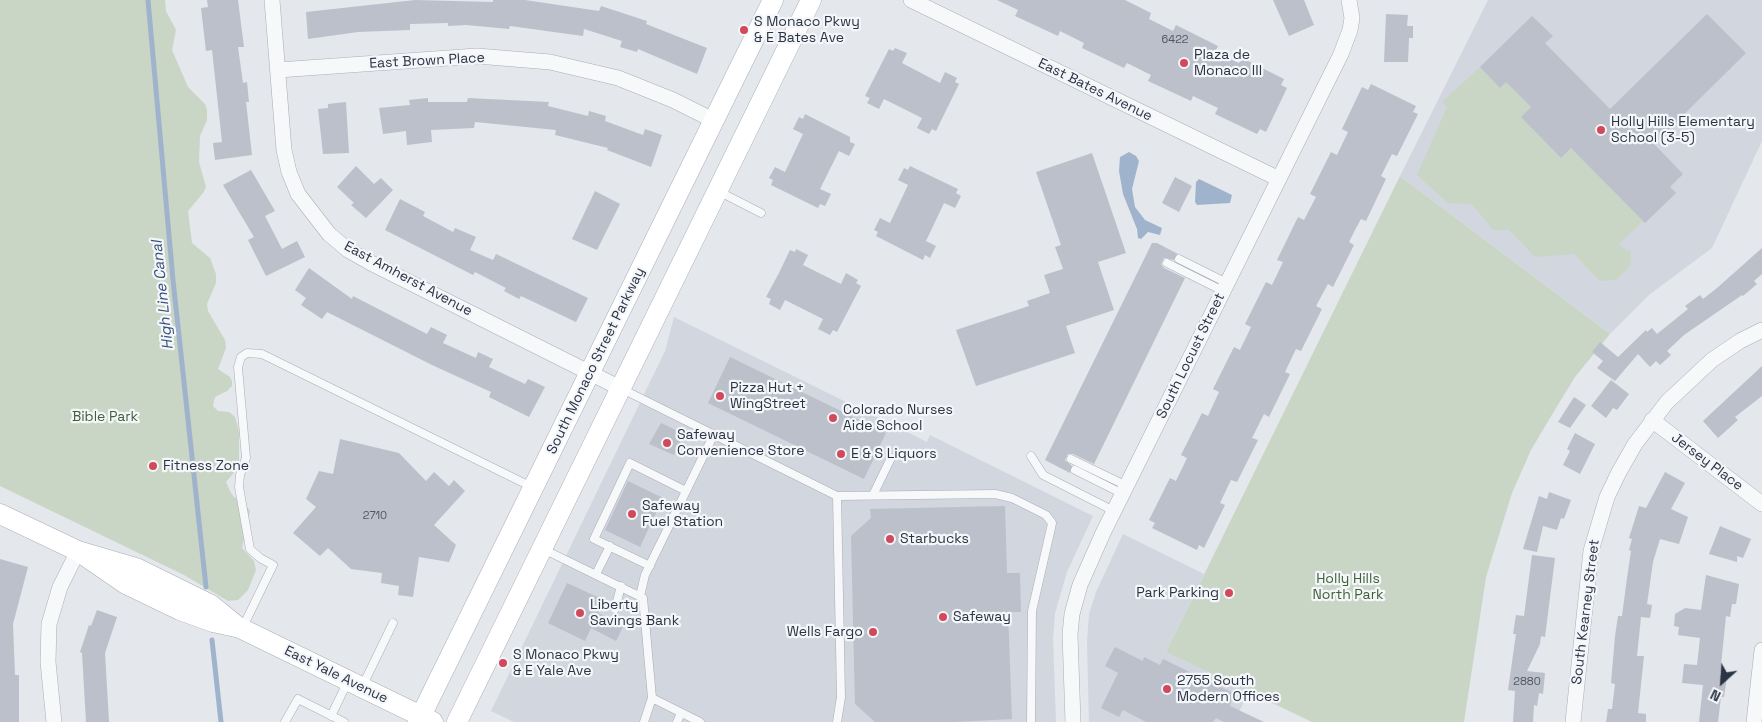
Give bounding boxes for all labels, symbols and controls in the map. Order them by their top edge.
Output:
place label: S Monaco Pkwy & E Bates Ave [754,14,860,46]
marker: S Monaco Pkwy & E Bates Ave [738,24,750,36]
house number: 6422 [1162,33,1188,47]
place label: Plaza de Monaco III [1194,47,1262,80]
street label: East Brown Place [369,50,485,72]
street label: East Bates Avenue [1035,55,1155,125]
marker: Plaza de Monaco III [1178,57,1190,69]
place label: Holly Hills Elementary School (3-5) [1611,114,1755,146]
marker: Holly Hills Elementary School (3-5) [1595,124,1607,136]
street label: East Amherst Avenue [341,238,475,320]
water label: High Line Canal [148,239,178,351]
street label: South Monaco Street Parkway [543,265,649,457]
street label: South Locust Street [1153,290,1229,422]
place label: Pizza Hut + WingStreet [730,380,806,412]
marker: Pizza Hut + WingStreet [714,390,726,402]
place label: Colorado Nurses Aide School [843,402,953,434]
park label: Bible Park [72,409,138,425]
marker: Colorado Nurses Aide School [827,412,839,424]
place label: Safeway Convenience Store [677,427,804,460]
street label: Jersey Place [1668,430,1746,494]
marker: Safeway Convenience Store [661,437,673,449]
place label: E & S Liquors [851,446,937,462]
marker: E & S Liquors [835,448,847,460]
place label: Fitness Zone [163,458,249,474]
marker: Fitness Zone [147,460,159,472]
place label: Safeway Fuel Station [642,498,723,530]
marker: Safeway Fuel Station [626,508,638,520]
house number: 2710 [363,509,387,523]
place label: Starbucks [900,531,969,547]
marker: Starbucks [884,533,896,545]
street label: South Kearney Street [1569,538,1603,686]
park label: Holly Hills North Park [1313,571,1383,604]
place label: Park Parking [1136,585,1219,601]
marker: Park Parking [1223,587,1235,599]
place label: Liberty Savings Bank [590,597,679,630]
marker: Liberty Savings Bank [574,607,586,619]
place label: Safeway [953,609,1011,625]
marker: Safeway [937,611,949,623]
place label: Wells Fargo [787,624,863,640]
marker: Wells Fargo [867,626,879,638]
street label: East Yale Avenue [281,643,391,707]
place label: S Monaco Pkwy & E Yale Ave [513,647,619,680]
marker: S Monaco Pkwy & E Yale Ave [497,657,509,669]
north arrow [1697,657,1747,707]
place label: 2755 South Modern Offices [1177,673,1280,706]
house number: 2880 [1513,675,1541,689]
marker: 2755 South Modern Offices [1161,683,1173,695]
text: N [1707,685,1724,706]

